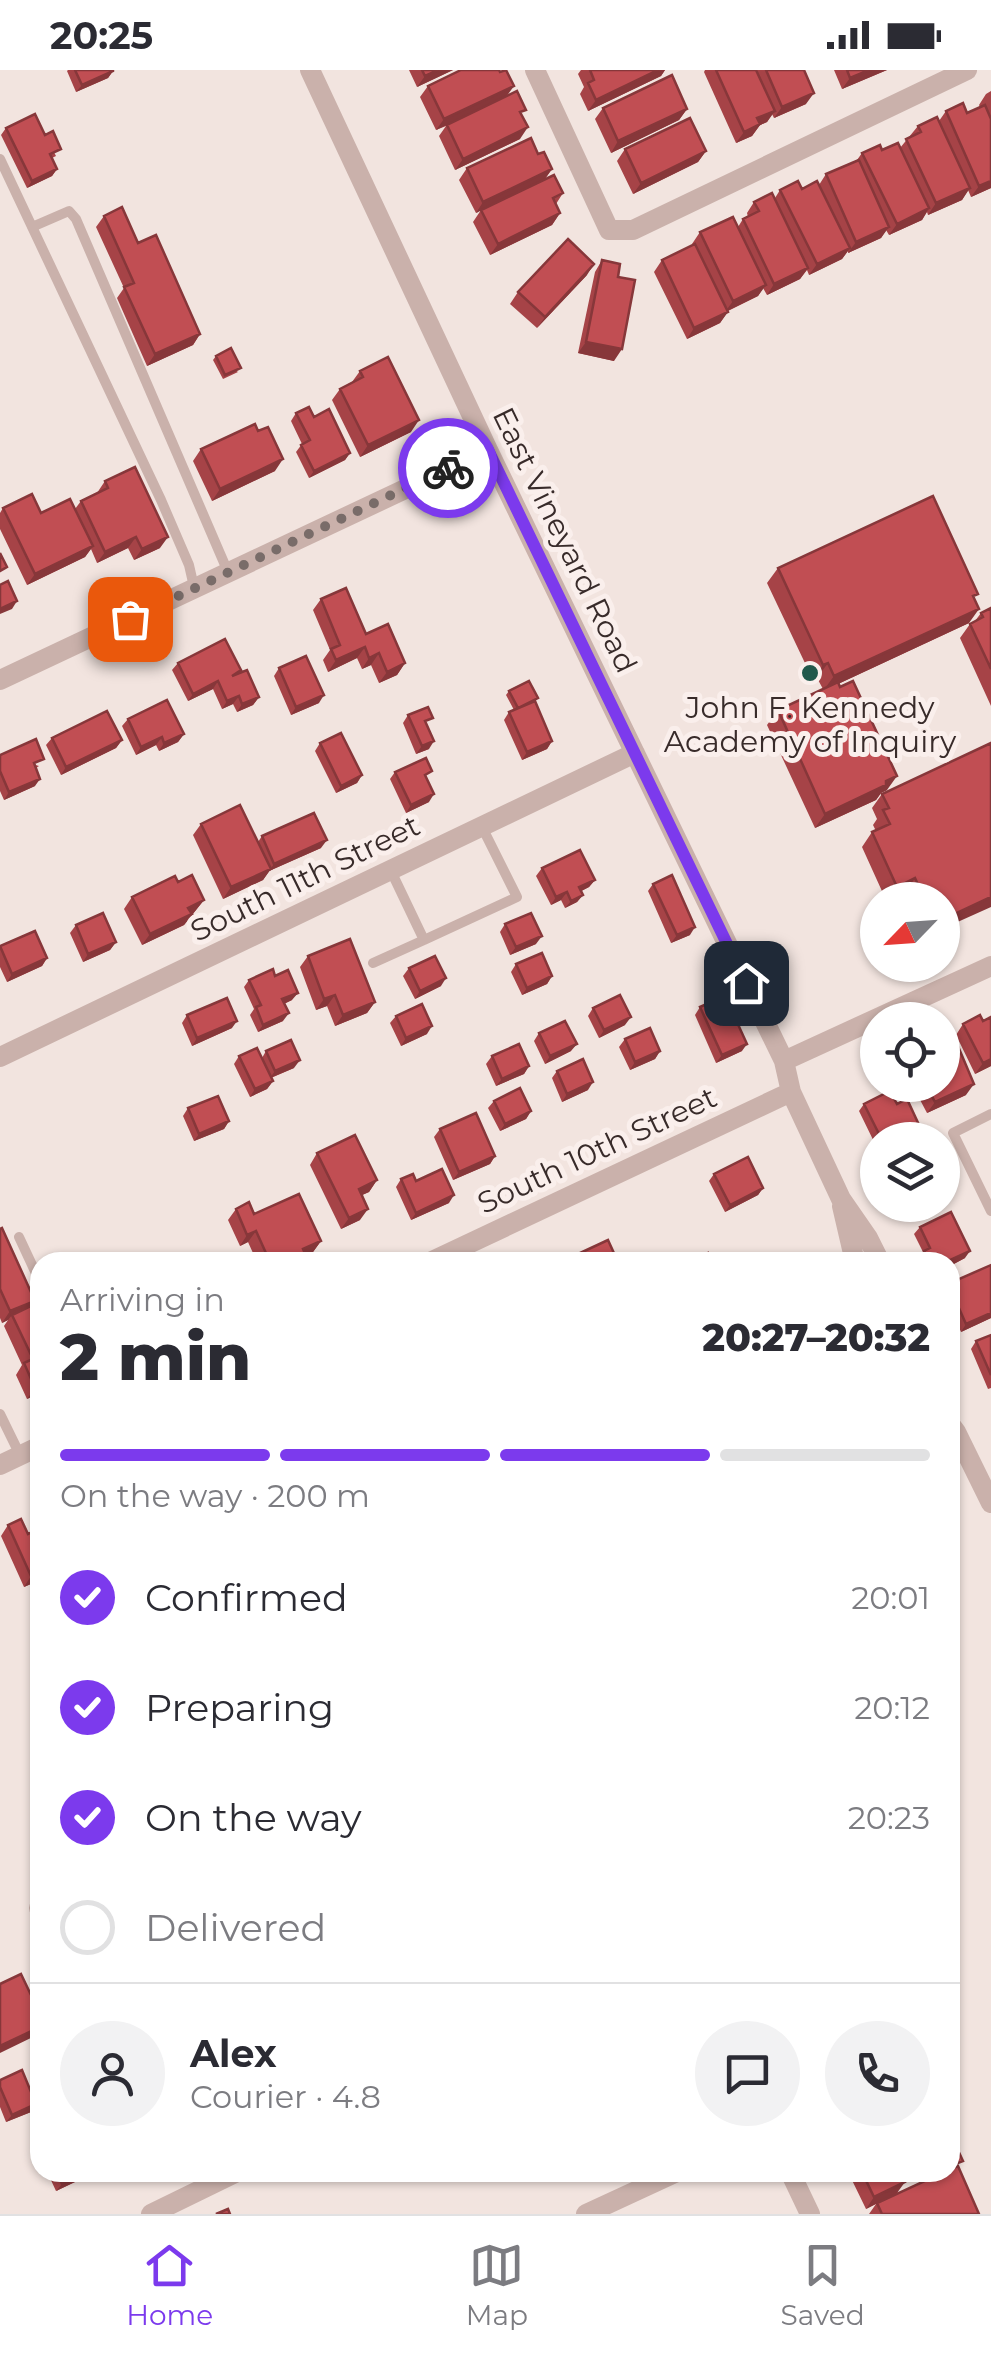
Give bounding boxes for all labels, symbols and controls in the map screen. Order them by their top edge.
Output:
text: 20:25 [50,12,153,59]
street label: East Vineyard Road [485,401,645,679]
courier [398,418,498,518]
icon: bike [421,441,476,496]
pin [88,577,173,662]
icon: bag [103,592,158,647]
marker: John F. Kennedy Academy of Inquiry [799,662,821,684]
place label: John F. Kennedy Academy of Inquiry [664,689,957,760]
street label: South 11th Street [184,806,426,950]
north arrow [860,882,960,982]
map controls [860,882,960,1222]
pin [704,941,789,1026]
icon: home [719,956,774,1011]
button: locate [860,1002,960,1102]
street label: South 10th Street [471,1078,723,1222]
button: layers [860,1122,960,1222]
text: Arriving in [60,1280,225,1319]
text: 20:27–20:32 [702,1314,930,1361]
text: 2 min [60,1317,251,1396]
text: On the way · 200 m [60,1476,370,1515]
icon: check [60,1570,115,1625]
text: Confirmed [145,1574,348,1621]
text: 20:01 [851,1578,930,1617]
icon: check [60,1680,115,1735]
text: Preparing [145,1684,334,1731]
text: 20:12 [854,1688,930,1727]
icon: check [60,1790,115,1845]
text: On the way [145,1794,362,1841]
text: 20:23 [848,1798,930,1837]
text: Delivered [145,1904,326,1951]
button: person [60,2021,165,2126]
button: chat [695,2021,800,2126]
button: phone [825,2021,930,2126]
text: Alex [190,2030,277,2077]
text: Courier · 4.8 [190,2077,381,2116]
tab: Home [126,2238,213,2332]
tab: Map [466,2238,528,2332]
tab: Saved [781,2238,865,2332]

